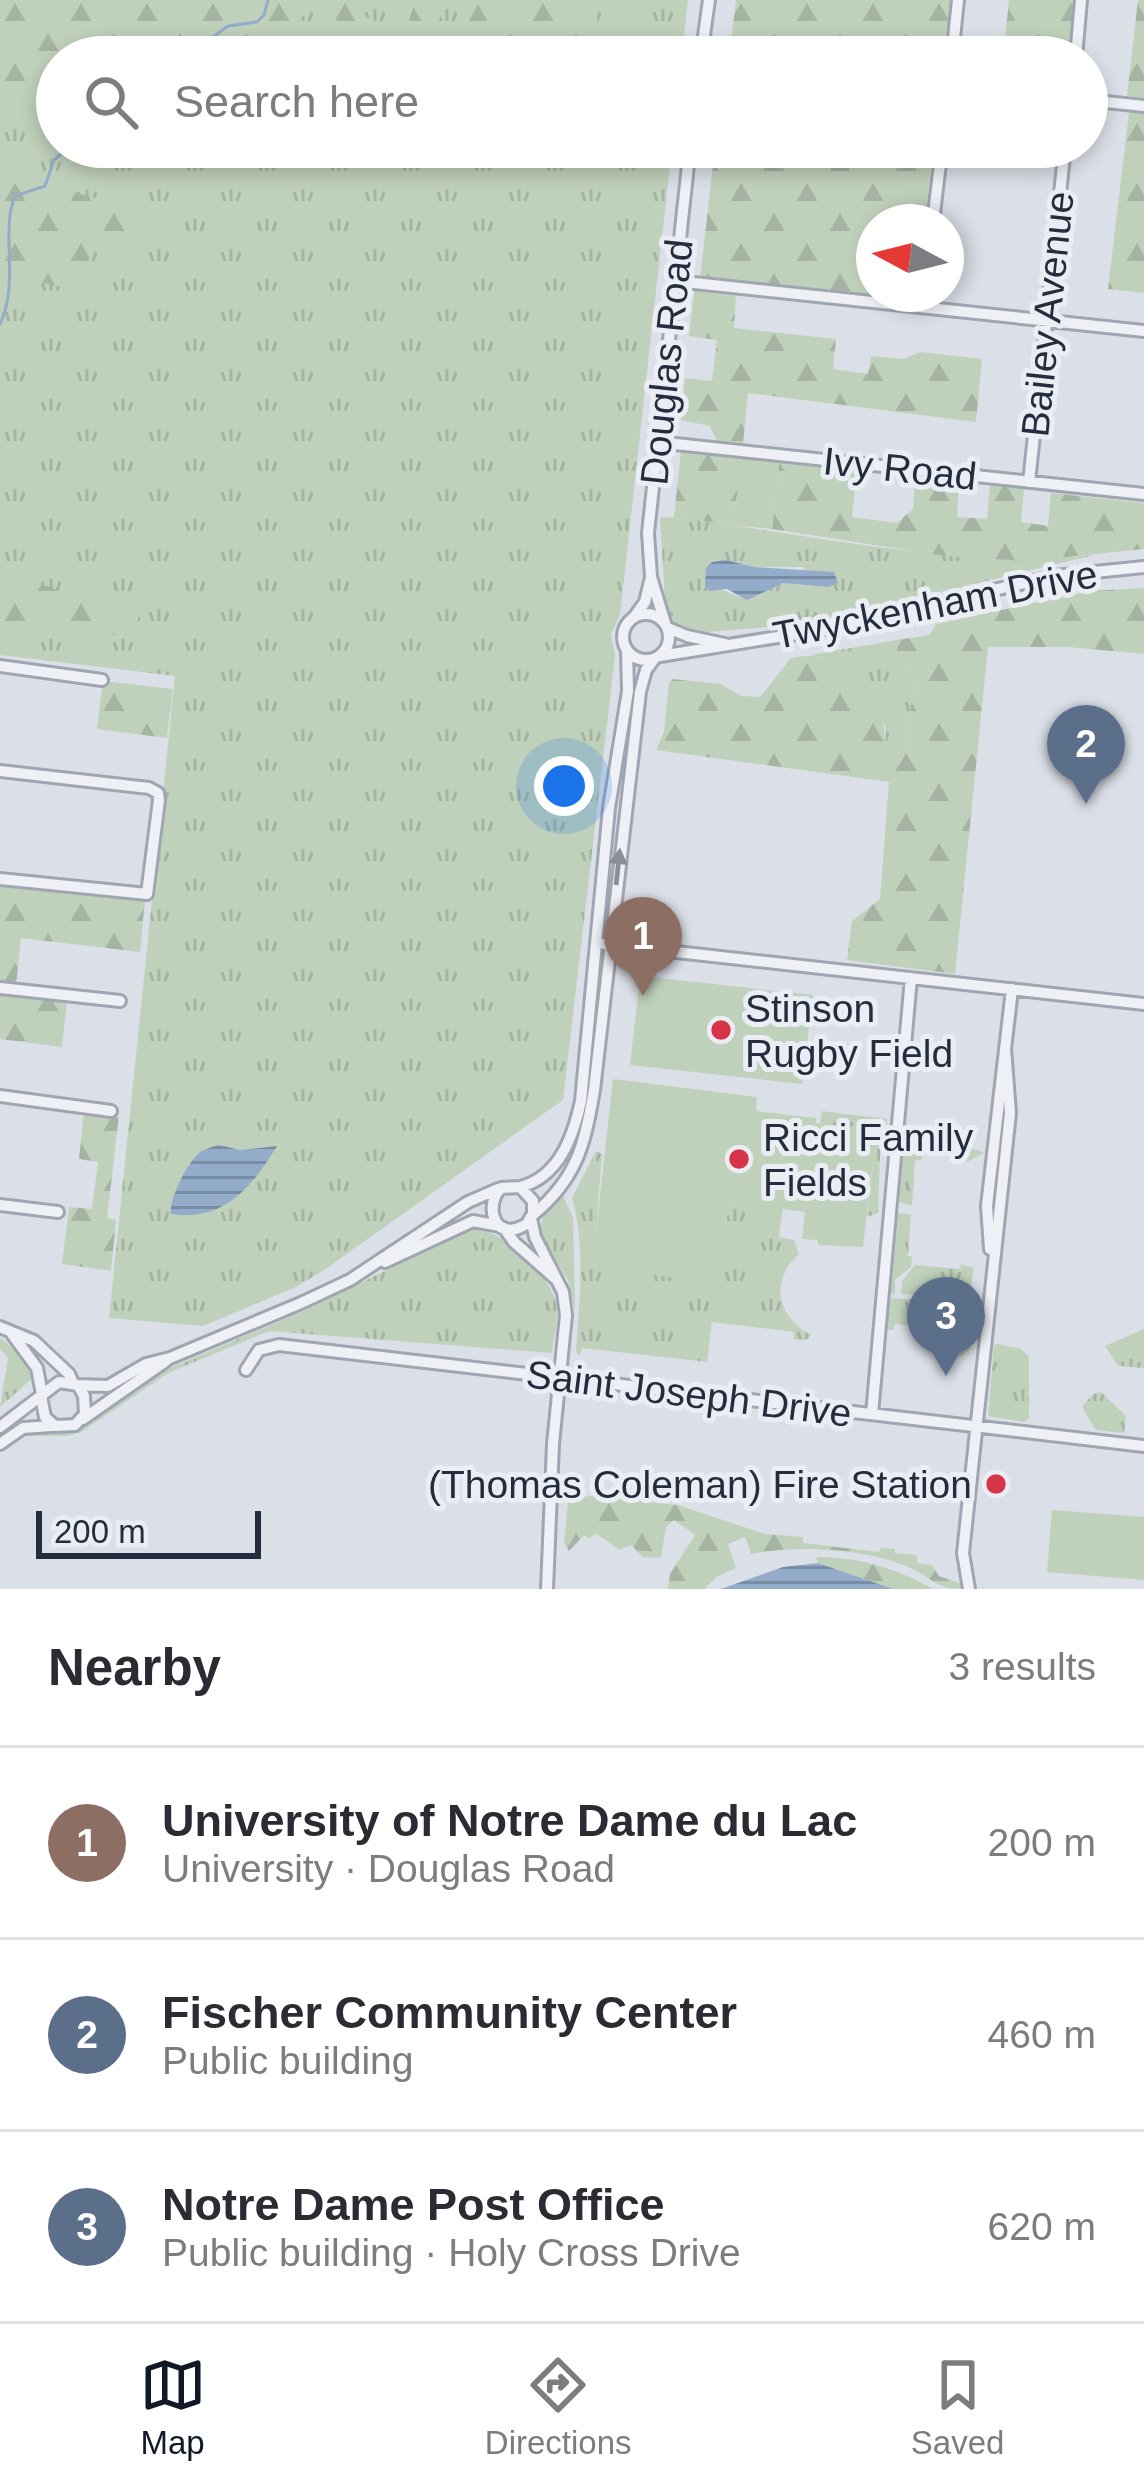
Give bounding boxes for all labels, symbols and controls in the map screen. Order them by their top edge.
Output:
search box [36,36,1108,168]
icon: search [78,69,144,135]
text: Search here [174,76,419,127]
street label: Bailey Avenue [1013,189,1082,439]
north arrow [856,204,964,312]
street label: Douglas Road [632,237,701,487]
street label: Ivy Road [821,439,979,498]
street label: Twyckenham Drive [769,552,1101,657]
pin: 2 [1047,705,1125,804]
your location [534,756,594,816]
one-way arrow [609,848,628,885]
pin: 1 [604,897,682,996]
place label: Stinson Rugby Field [745,987,953,1075]
marker: Stinson Rugby Field [708,1017,734,1043]
place label: Ricci Family Fields [763,1116,974,1204]
marker: Ricci Family Fields [726,1146,752,1172]
pin: 3 [907,1277,985,1376]
street label: Saint Joseph Drive [524,1352,854,1435]
place label: (Thomas Coleman) Fire Station [428,1463,972,1506]
marker: (Thomas Coleman) Fire Station [983,1471,1009,1497]
scale bar [36,1505,261,1558]
text: 200 m [54,1513,146,1550]
text: Nearby [48,1639,221,1696]
text: 3 results [949,1645,1096,1688]
text: University of Notre Dame du Lac [162,1795,857,1846]
text: 1 [76,1821,98,1864]
text: 200 m [988,1821,1096,1864]
text: University · Douglas Road [162,1847,615,1890]
text: Fischer Community Center [162,1987,737,2038]
text: 2 [76,2013,98,2056]
text: 460 m [988,2013,1096,2056]
text: Public building [162,2039,414,2082]
text: Notre Dame Post Office [162,2179,665,2230]
text: 3 [76,2205,98,2248]
text: 620 m [988,2205,1096,2248]
text: Public building · Holy Cross Drive [162,2231,741,2274]
tab: Map [140,2352,206,2462]
tab: Directions [485,2352,632,2462]
tab: Saved [911,2352,1004,2462]

